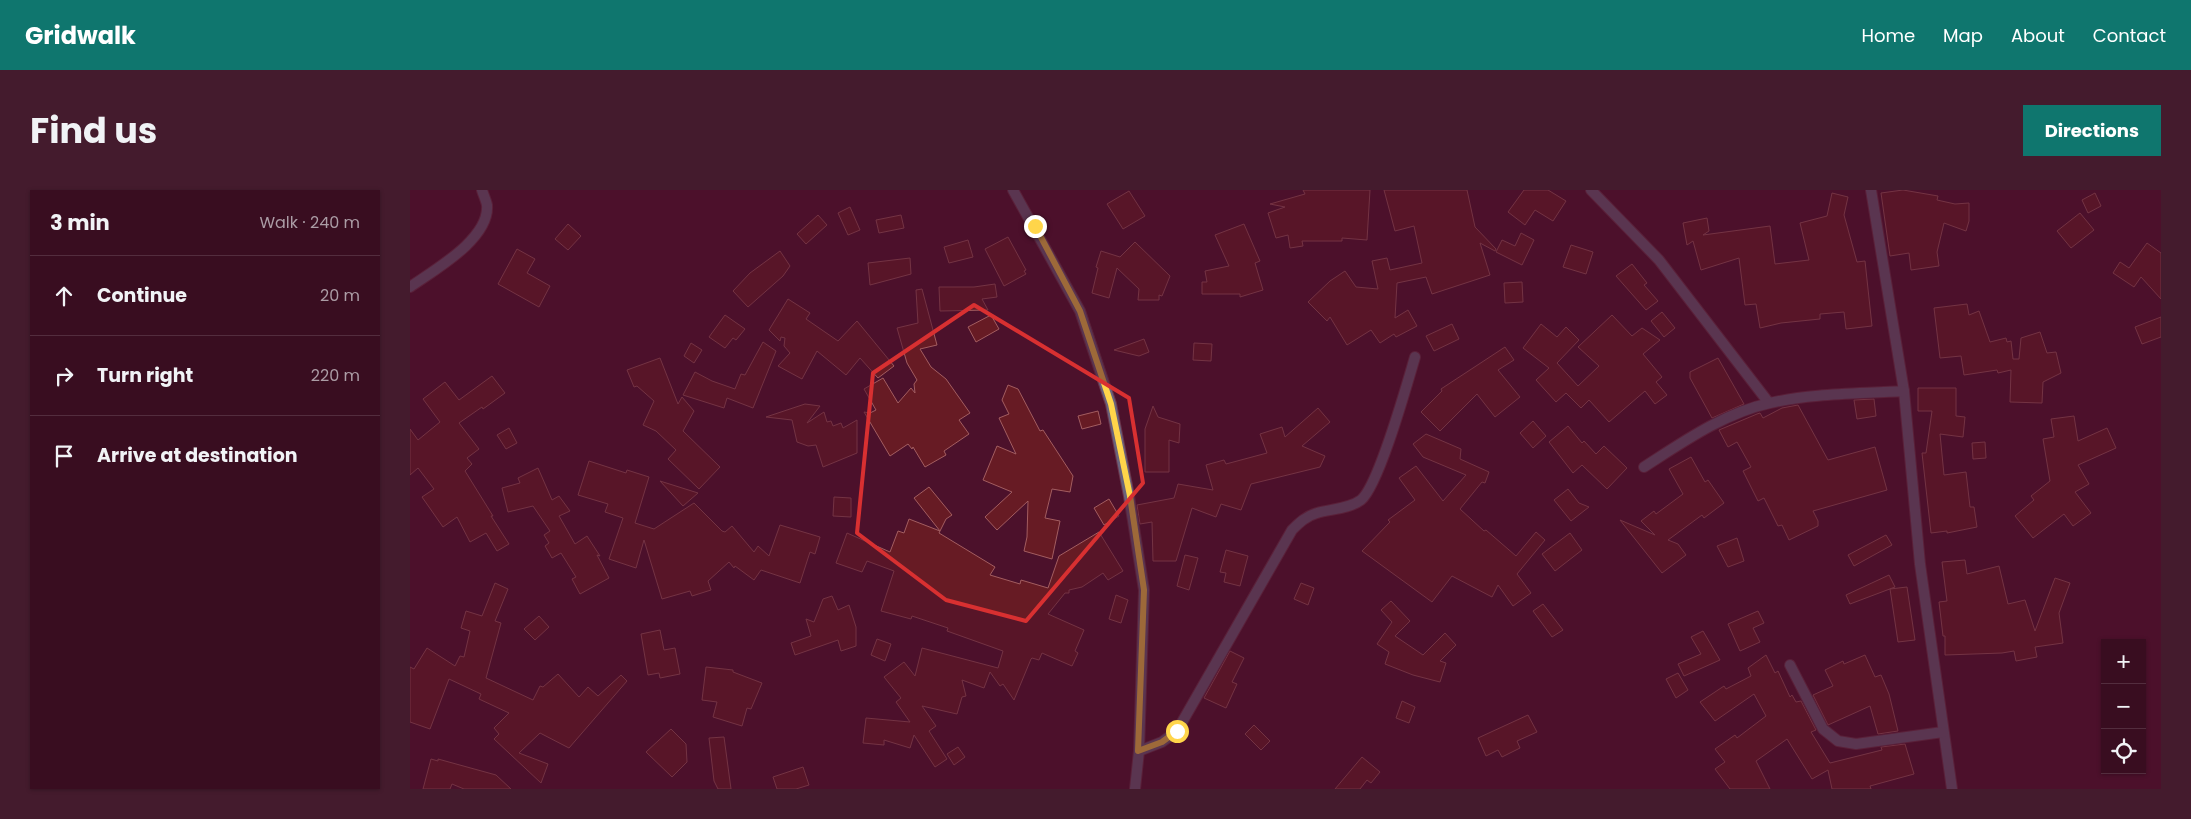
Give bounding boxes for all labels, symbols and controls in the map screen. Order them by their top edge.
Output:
text: Gridwalk [25,19,136,52]
text: Home [1861,23,1915,48]
text: Map [1943,23,1983,48]
text: About [2011,23,2065,48]
text: Contact [2093,23,2166,48]
button: Directions [2023,105,2161,156]
text: Find us [30,106,157,155]
text: 3 min [50,208,110,237]
text: Walk · 240 m [259,211,360,234]
route end [1024,215,1047,238]
icon: ahead [50,282,78,310]
text: Continue [97,282,187,309]
text: 20 m [320,284,360,307]
icon: right [50,362,78,390]
text: Turn right [97,362,193,389]
text: 220 m [311,364,360,387]
icon: arrive [50,442,78,470]
text: Arrive at destination [97,442,298,469]
map controls [2101,639,2146,774]
button: + [2101,639,2146,684]
button: − [2101,684,2146,729]
route start [1166,720,1189,743]
button: locate [2101,729,2146,774]

